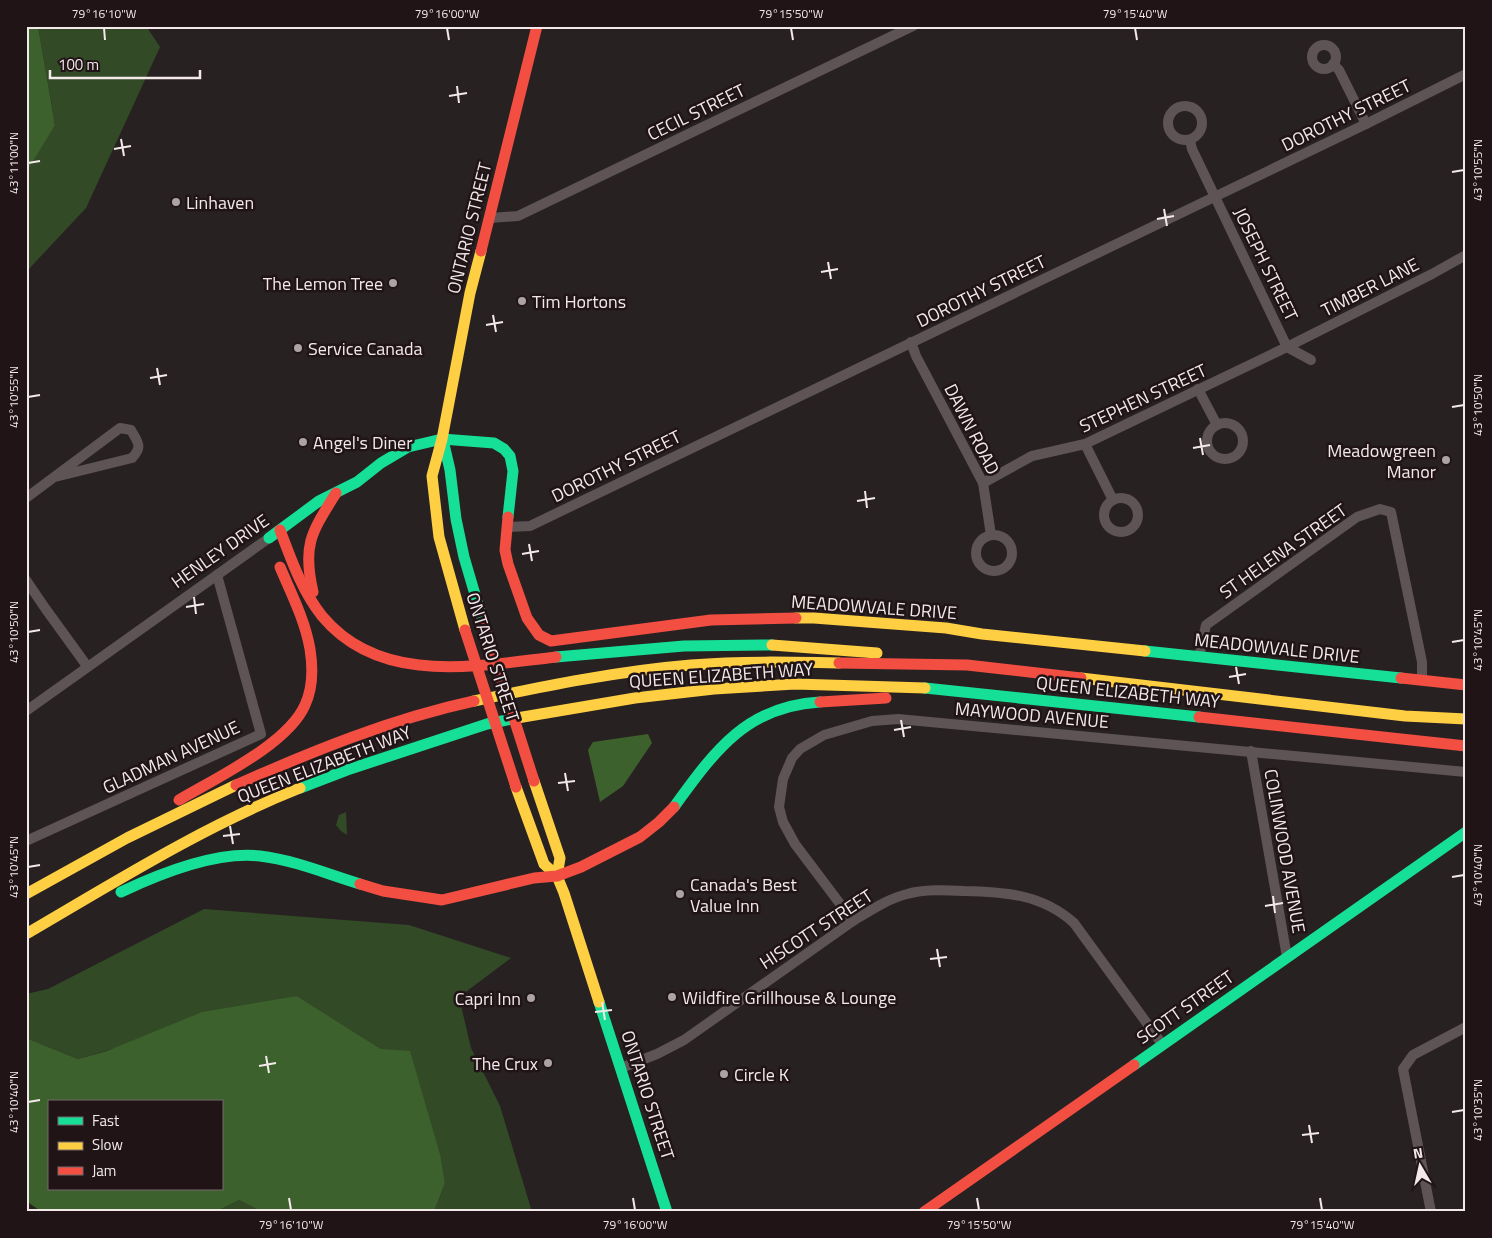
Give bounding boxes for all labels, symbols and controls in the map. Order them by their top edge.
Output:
text: 79°16'10"W [72,4,137,23]
text: 79°16'00"W [415,4,480,23]
text: 79°15'50"W [759,4,824,23]
text: 79°15'40"W [1103,4,1168,23]
scale bar [50,48,200,80]
text: 100 m [58,53,99,76]
street label: DOROTHY STREET [1277,72,1416,158]
street label: CECIL STREET [642,76,750,147]
text: 43°11'00"N [4,132,23,194]
text: 43°10'55"N [1468,139,1487,201]
street label: ONTARIO STREET [440,159,498,296]
place label: Linhaven [186,189,254,216]
marker: Linhaven [170,196,182,208]
street label: JOSEPH STREET [1227,203,1305,326]
street label: DOROTHY STREET [912,248,1051,334]
street label: TIMBER LANE [1316,251,1424,323]
place label: The Lemon Tree [263,270,383,297]
marker: The Lemon Tree [387,277,399,289]
place label: Tim Hortons [532,288,626,315]
marker: Tim Hortons [516,295,528,307]
place label: Service Canada [308,335,423,362]
marker: Service Canada [292,342,304,354]
street label: STEPHEN STREET [1075,356,1212,439]
text: 43°10'55"N [4,366,23,428]
text: 43°10'50"N [1468,374,1487,436]
street label: DAWN ROAD [938,379,1006,479]
street label: DOROTHY STREET [547,423,686,509]
place label: Angel's Diner [313,429,412,456]
marker: Angel's Diner [297,436,309,448]
place label: Meadowgreen Manor [1327,437,1436,485]
marker: Meadowgreen Manor [1440,454,1452,466]
street label: ST HELENA STREET [1214,497,1353,605]
street label: HENLEY DRIVE [166,507,274,595]
street label: MEADOWVALE DRIVE [790,588,958,626]
street label: ONTARIO STREET [459,589,527,726]
text: 43°10'50"N [4,601,23,663]
text: 43°10'45"N [1468,609,1487,671]
street label: MEADOWVALE DRIVE [1193,626,1361,670]
street label: QUEEN ELIZABETH WAY [628,655,814,695]
street label: QUEEN ELIZABETH WAY [1035,669,1222,715]
street label: MAYWOOD AVENUE [954,695,1110,735]
street label: GLADMAN AVENUE [98,713,244,801]
street label: QUEEN ELIZABETH WAY [233,718,415,810]
street label: COLINWOOD AVENUE [1257,767,1313,935]
text: 43°10'45"N [4,836,23,898]
text: 43°10'40"N [1468,844,1487,906]
place label: Canada's Best Value Inn [690,871,797,919]
street label: HISCOTT STREET [754,882,878,976]
marker: Canada's Best Value Inn [674,888,686,900]
street label: SCOTT STREET [1131,963,1240,1051]
place label: Wildfire Grillhouse & Lounge [682,984,896,1011]
place label: Capri Inn [455,985,521,1012]
marker: Wildfire Grillhouse & Lounge [666,991,678,1003]
marker: Capri Inn [525,992,537,1004]
street label: ONTARIO STREET [614,1027,682,1164]
place label: The Crux [472,1050,538,1077]
marker: The Crux [542,1057,554,1069]
place label: Circle K [734,1061,789,1088]
marker: Circle K [718,1068,730,1080]
text: 43°10'40"N [4,1071,23,1133]
text: 43°10'35"N [1468,1079,1487,1141]
legend [48,1100,222,1190]
text: Fast [92,1109,120,1132]
text: Slow [92,1133,123,1156]
north arrow [1394,1140,1444,1190]
text: N [1411,1142,1424,1164]
text: Jam [92,1159,116,1182]
text: 79°16'10"W [259,1215,324,1234]
text: 79°16'00"W [603,1215,668,1234]
text: 79°15'50"W [947,1215,1012,1234]
text: 79°15'40"W [1290,1215,1355,1234]

